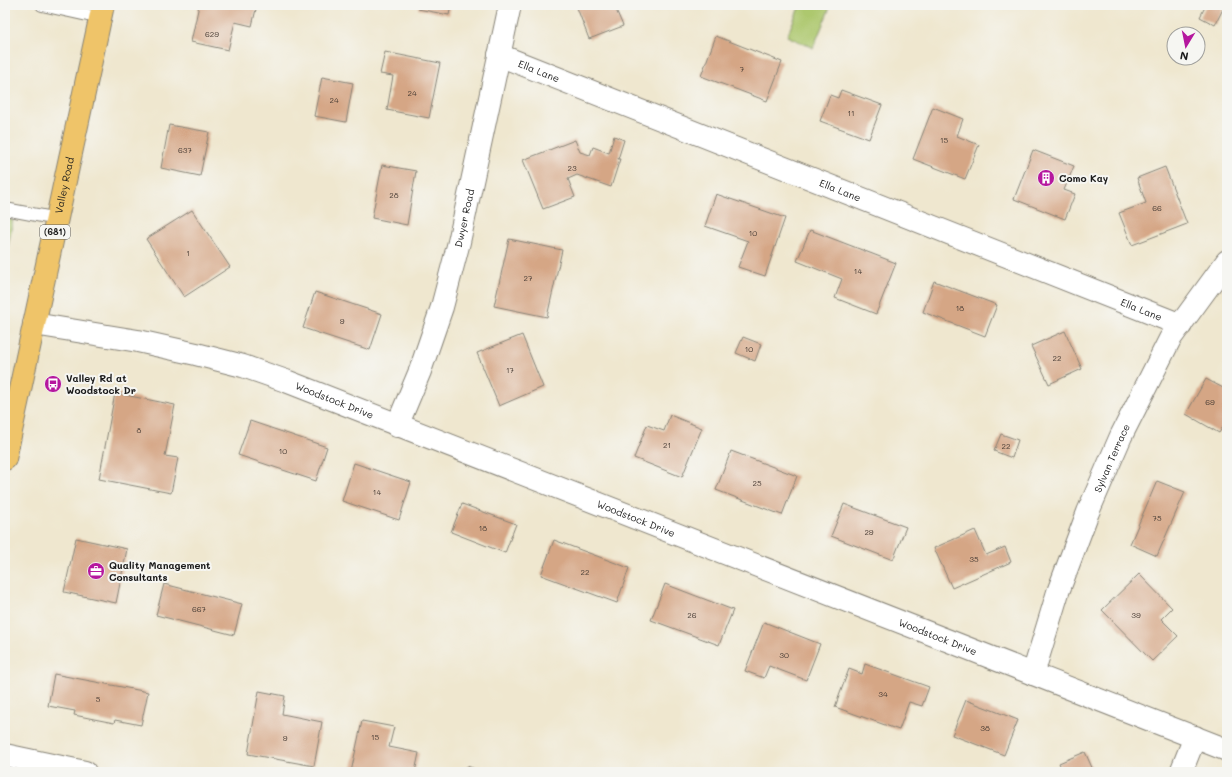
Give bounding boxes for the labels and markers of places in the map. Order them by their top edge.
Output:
building icon: Como Kay [1036,168,1056,188]
place label: Como Kay [1059,171,1109,185]
place label: Valley Rd at Woodstock Dr [66,371,136,397]
bus stop icon: Valley Rd at Woodstock Dr [43,374,63,394]
place label: Quality Management Consultants [109,558,211,584]
office icon: Quality Management Consultants [86,561,106,581]

